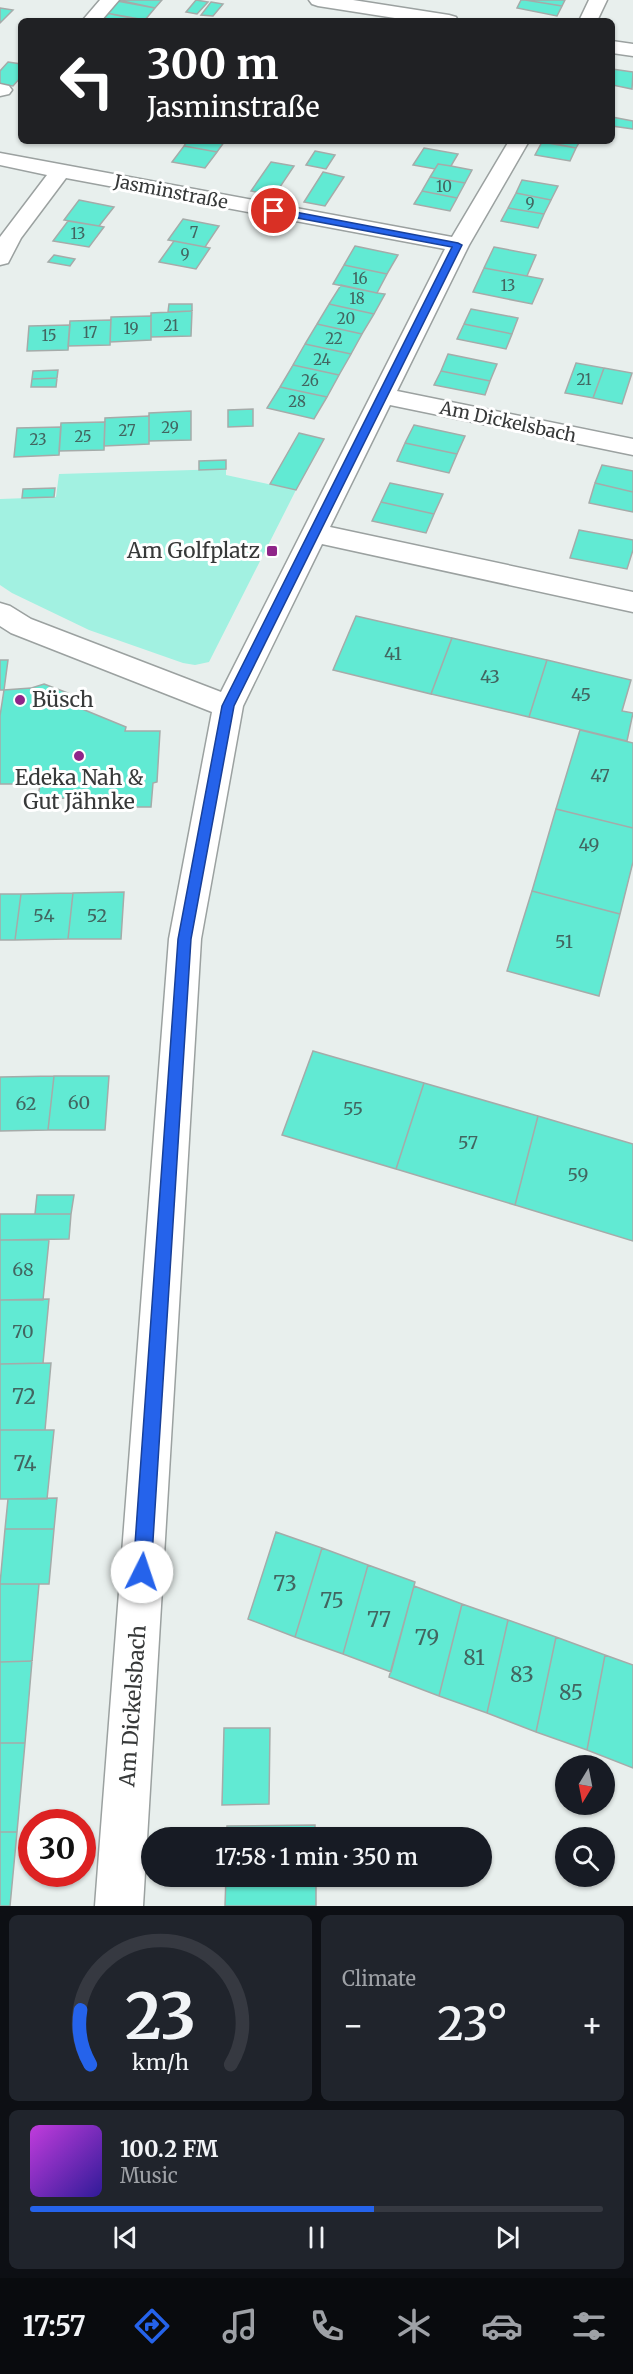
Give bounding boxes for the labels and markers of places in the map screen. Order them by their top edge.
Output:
pin [248,185,299,236]
place label: Am Golfplatz [126,537,260,564]
marker: Am Golfplatz [265,544,279,558]
place label: Büsch [32,686,94,713]
marker: Büsch [13,693,27,707]
marker: Edeka Nah & Gut Jähnke [72,749,86,763]
place label: Edeka Nah & Gut Jähnke [15,764,143,815]

